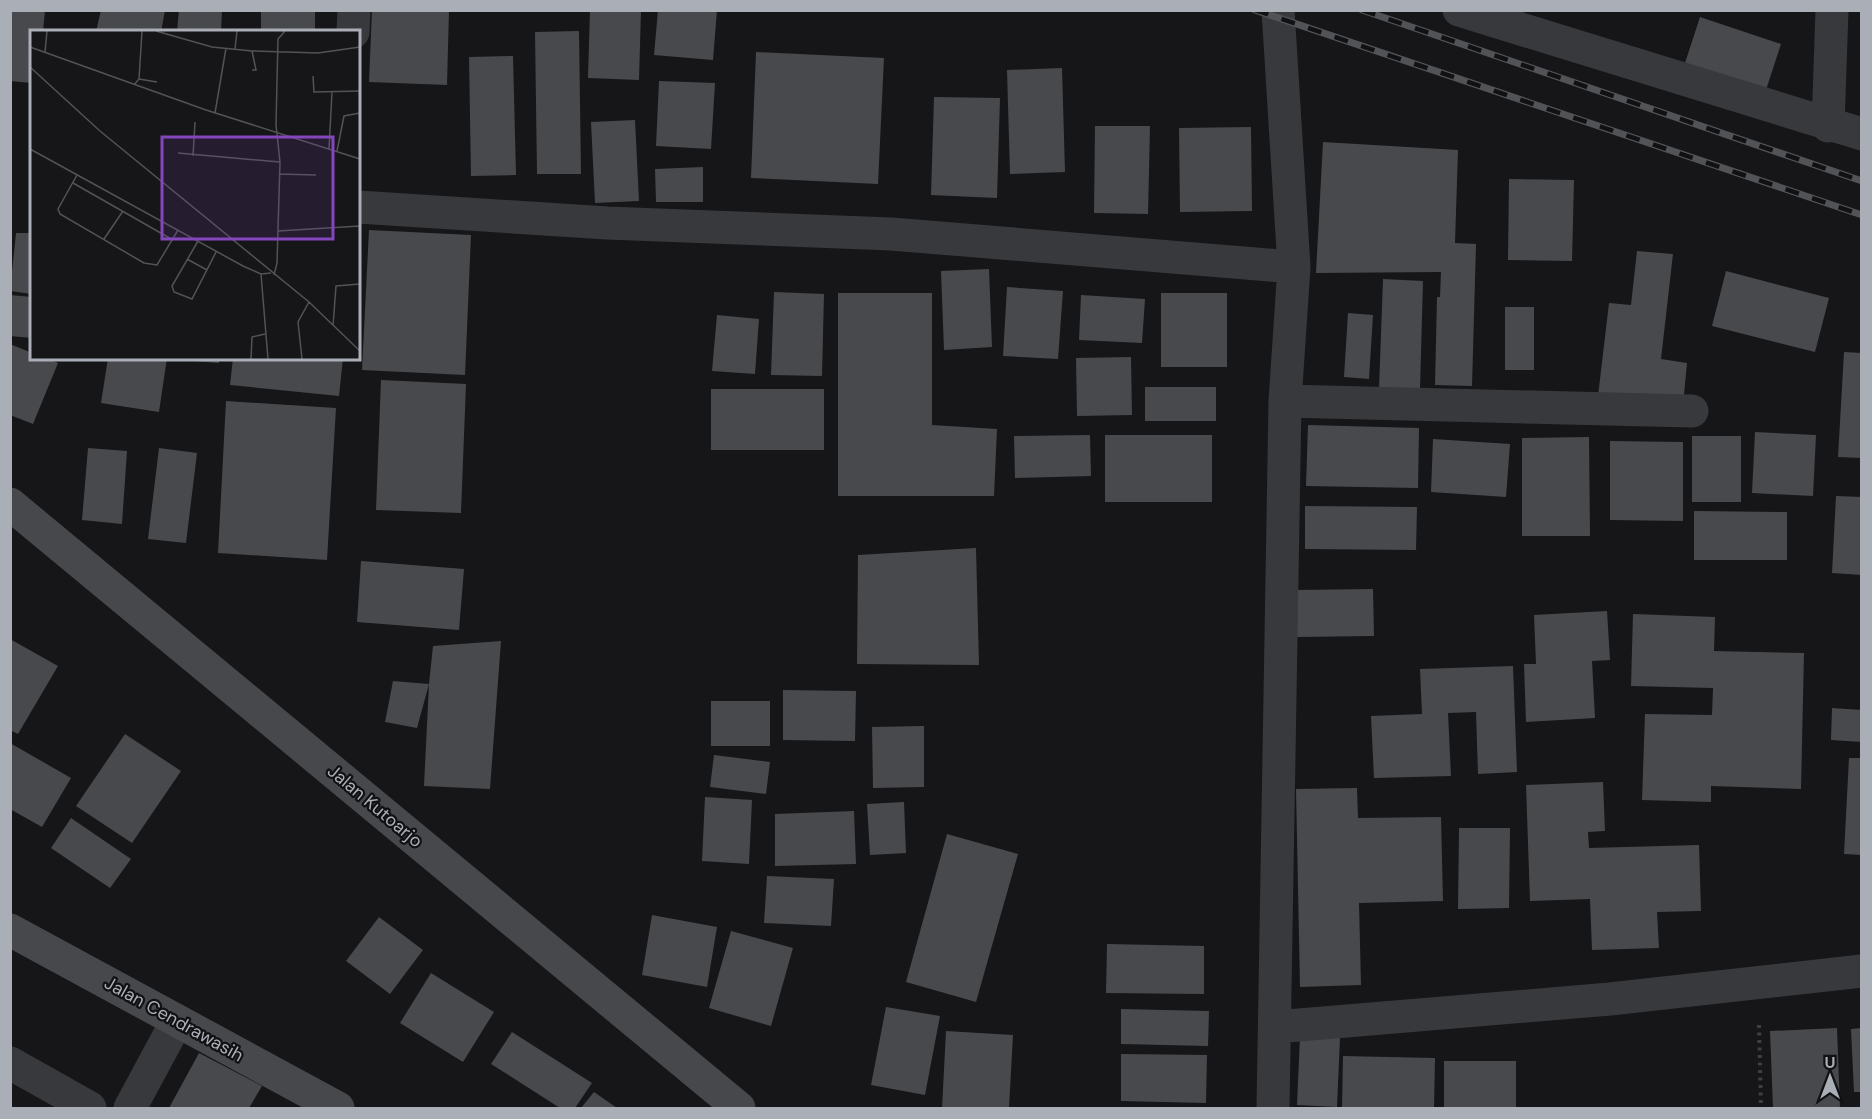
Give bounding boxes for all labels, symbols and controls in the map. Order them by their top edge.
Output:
inset map [30,30,360,360]
street label: Jalan Kutoarjo [322,759,428,853]
street label: Jalan Cendrawasih [100,971,248,1067]
north arrow [1800,1047,1860,1107]
text: U [1825,1052,1835,1073]

